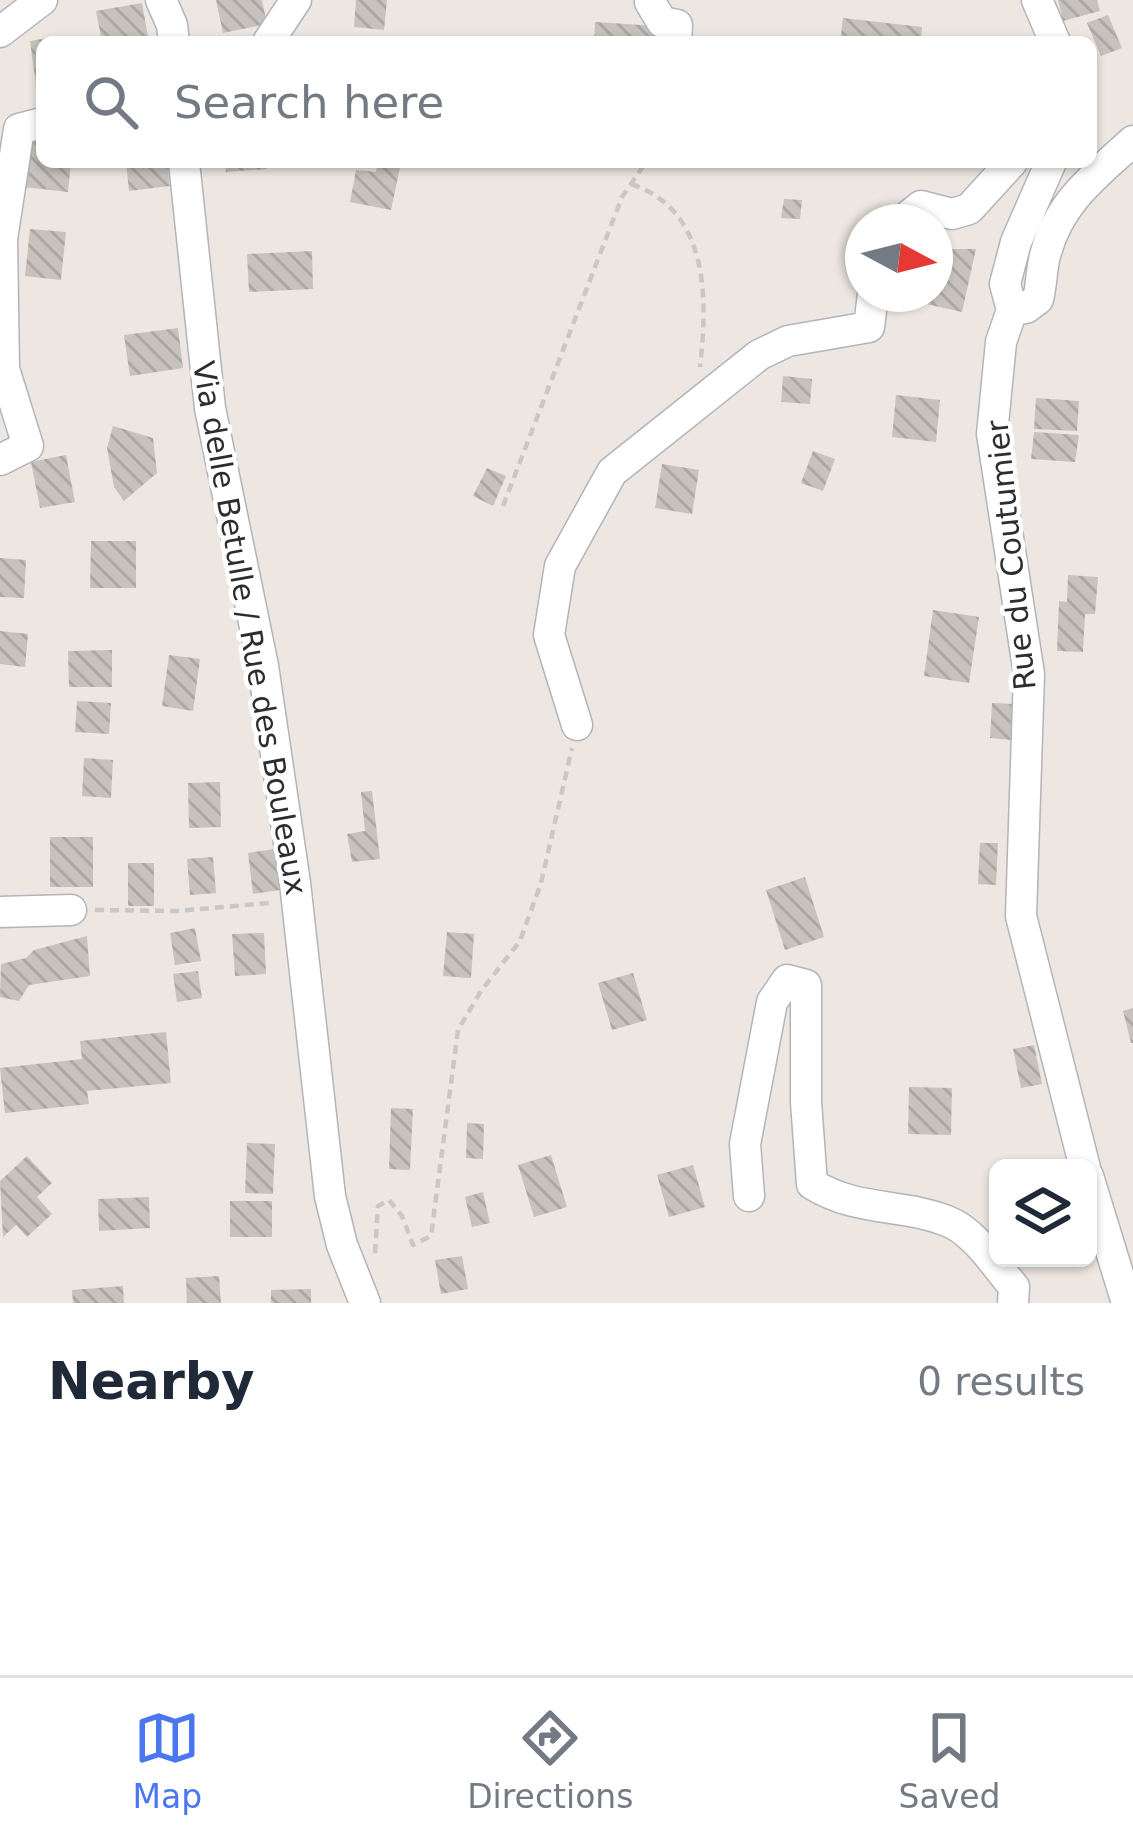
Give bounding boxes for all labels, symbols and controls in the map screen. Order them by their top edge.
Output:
search box [36,36,1097,168]
icon: search [78,69,144,135]
text: Search here [174,76,444,129]
north arrow [845,204,953,312]
street label: Via delle Betulle / Rue des Bouleaux [186,358,314,898]
street label: Rue du Coutumier [979,417,1043,692]
map controls [989,1159,1097,1267]
button: layers [989,1159,1097,1267]
text: Nearby [48,1352,255,1411]
text: 0 results [917,1359,1085,1404]
tab: Map [133,1705,202,1816]
tab: Directions [467,1705,633,1816]
tab: Saved [899,1705,1000,1816]

